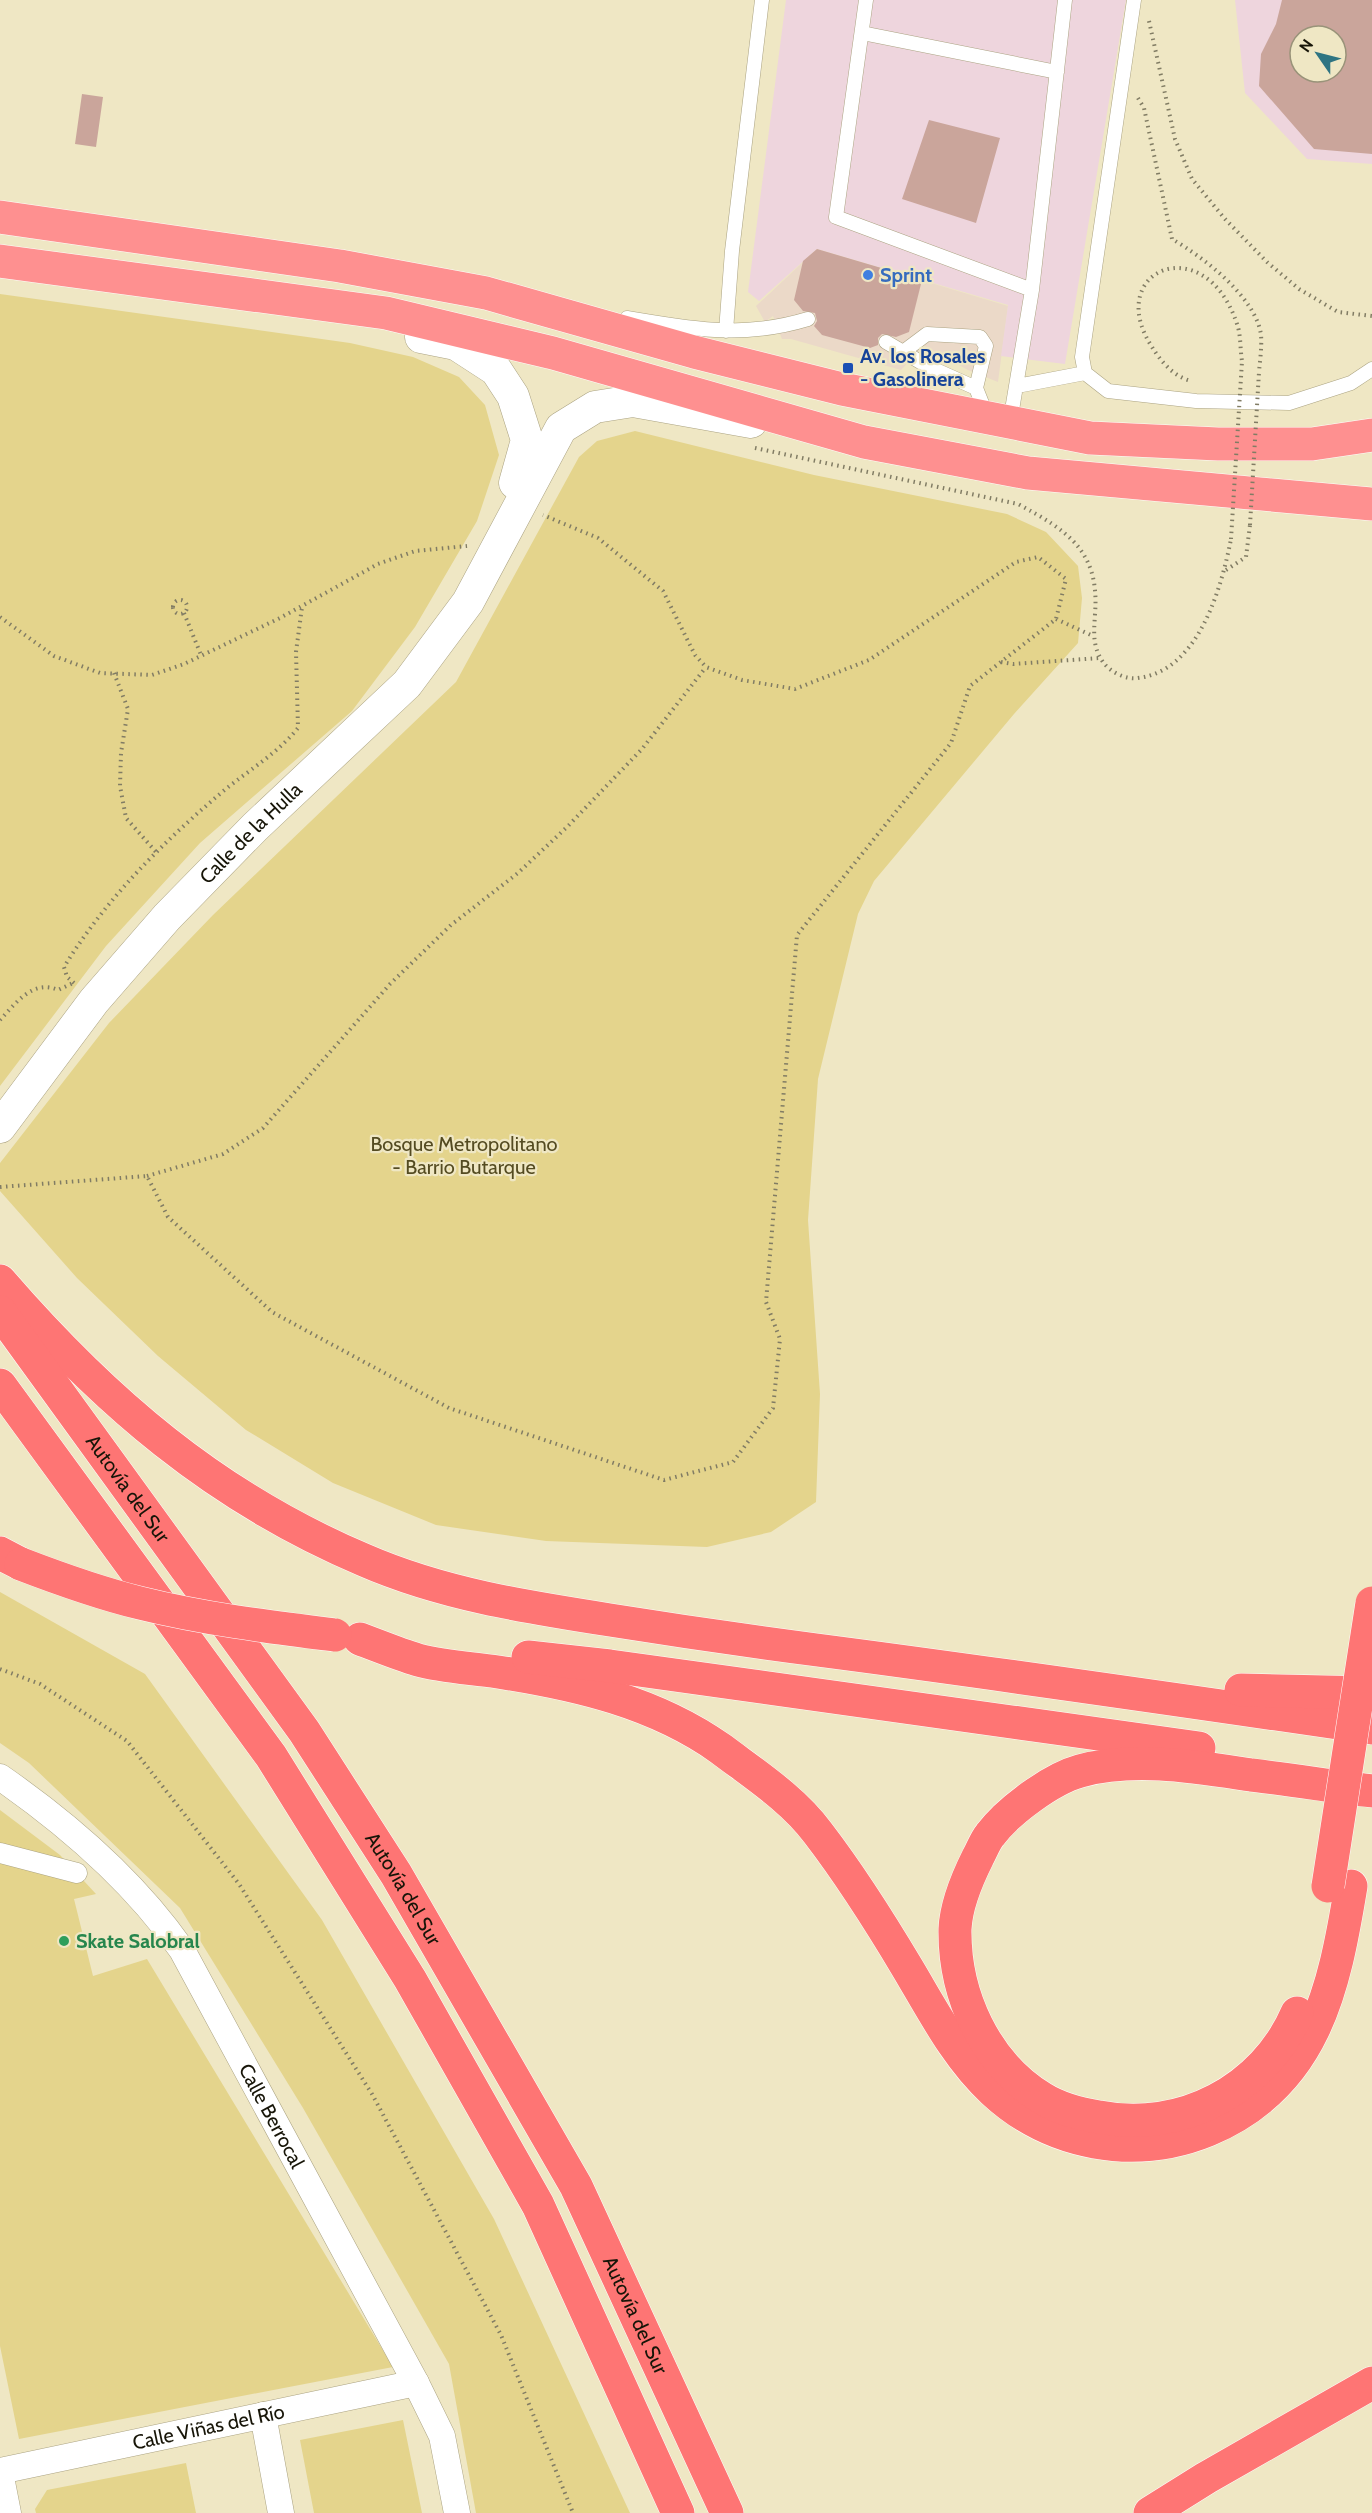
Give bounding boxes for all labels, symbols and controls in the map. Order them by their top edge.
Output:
north arrow [1288,24,1348,84]
text: N [1295,36,1317,56]
place label: Sprint [880,263,932,287]
marker: Sprint [861,268,875,282]
place label: Av. los Rosales - Gasolinera [860,344,986,391]
marker: Av. los Rosales - Gasolinera [841,361,855,375]
street label: Calle de la Hulla [194,777,307,889]
park label: Bosque Metropolitano - Barrio Butarque [370,1132,558,1179]
street label: Autovía del Sur [81,1430,175,1548]
street label: Autovía del Sur [360,1828,447,1950]
place label: Skate Salobral [76,1929,200,1953]
marker: Skate Salobral [57,1934,71,1948]
street label: Calle Berrocal [234,2060,310,2172]
street label: Autovía del Sur [598,2252,673,2378]
street label: Calle Viñas del Río [130,2399,287,2455]

